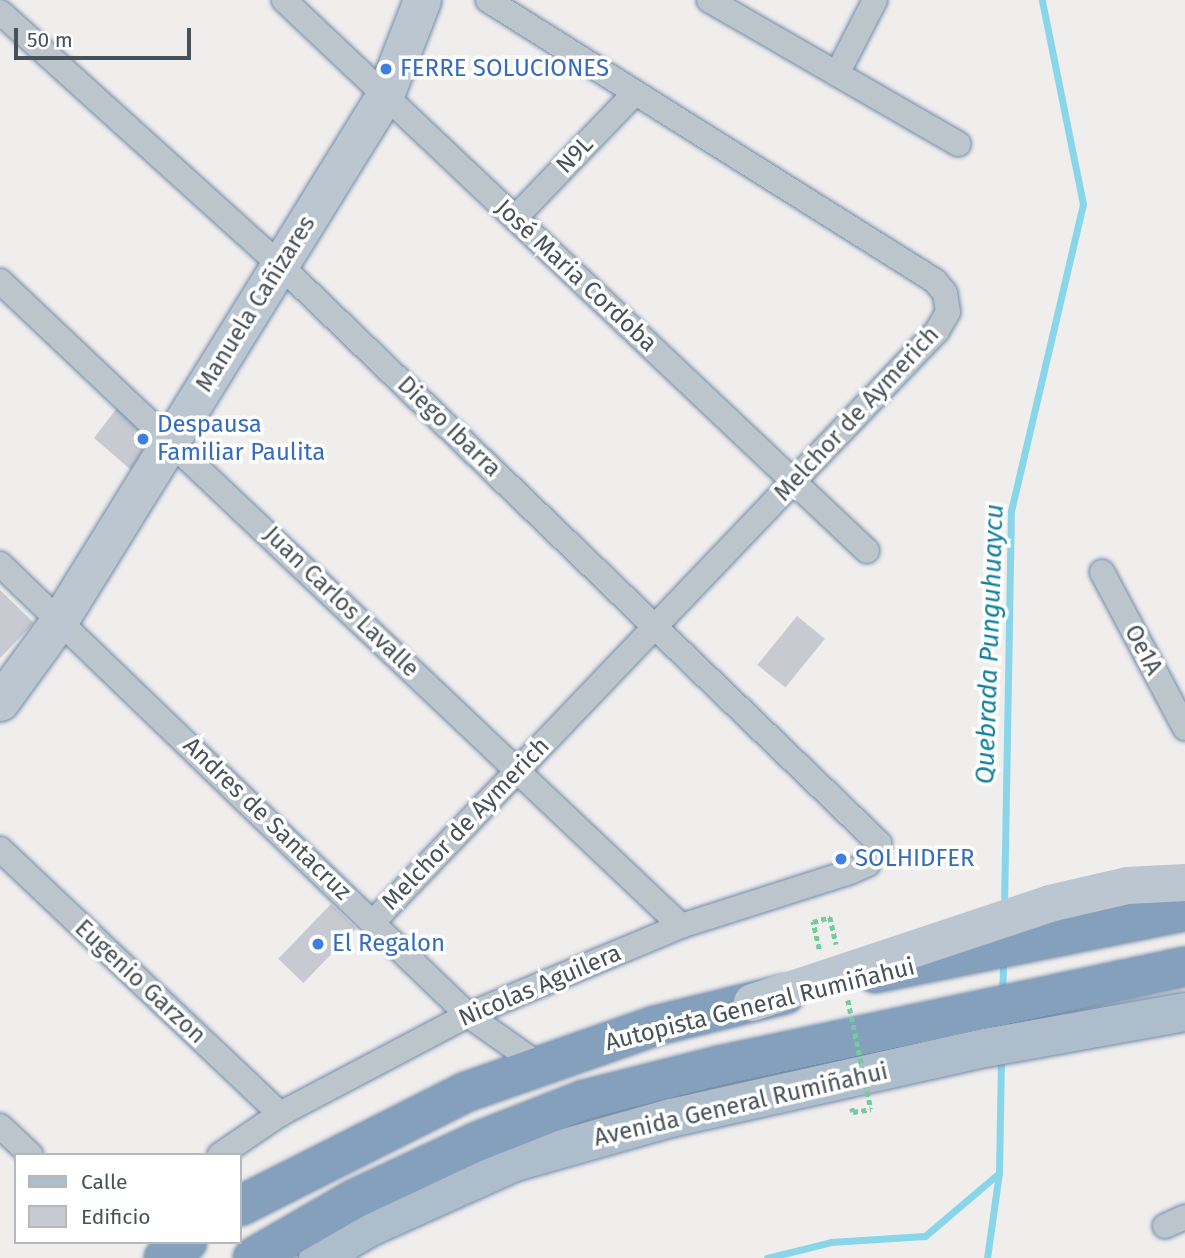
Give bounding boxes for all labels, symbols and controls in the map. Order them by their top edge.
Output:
scale bar [18,14,194,58]
text: 50 m [27,27,73,53]
place label: FERRE SOLUCIONES [400,55,609,83]
marker: FERRE SOLUCIONES [378,61,394,77]
street label: N9L [550,130,600,180]
street label: José Maria Cordoba [489,194,663,358]
street label: Manuela Cañizares [190,211,322,397]
street label: Melchor de Aymerich [769,321,945,507]
street label: Diego Ibarra [391,371,507,483]
place label: Despausa Familiar Paulita [157,411,325,467]
marker: Despausa Familiar Paulita [135,431,151,447]
water label: Quebrada Punguhuaycu [970,503,1010,785]
street label: Juan Carlos Lavalle [257,521,425,683]
street label: Oe1A [1118,620,1168,680]
street label: Andres de Santacruz [177,732,357,906]
street label: Melchor de Aymerich [376,732,556,916]
place label: SOLHIDFER [855,845,975,873]
marker: SOLHIDFER [833,851,849,867]
street label: Eugenio Garzon [69,914,211,1050]
place label: El Regalon [332,930,445,958]
marker: El Regalon [310,936,326,952]
street label: Nicolas Aguilera [454,939,626,1033]
street label: Autopista General Rumiñahui [602,953,918,1057]
street label: Avenida General Rumiñahui [591,1057,891,1153]
legend [14,1153,242,1244]
text: Calle [81,1169,127,1195]
text: Edificio [81,1204,151,1230]

